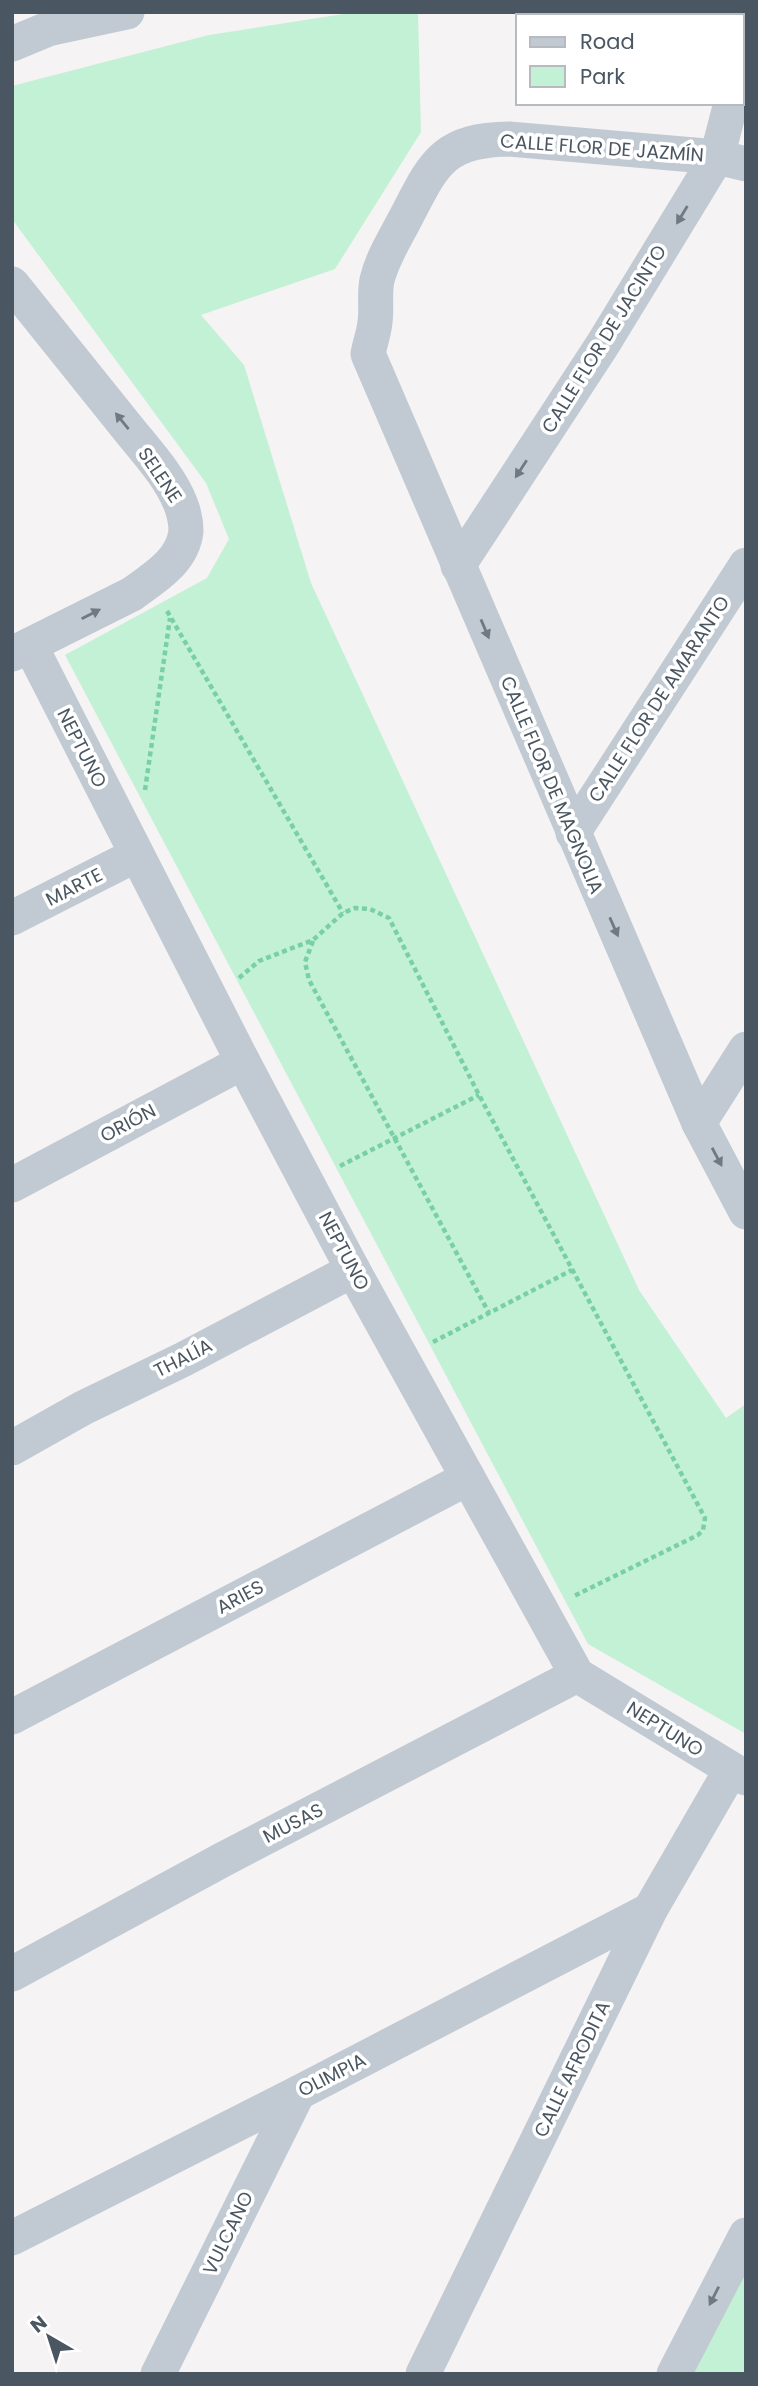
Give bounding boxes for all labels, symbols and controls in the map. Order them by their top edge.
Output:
legend [516,14,744,105]
text: Road [580,27,635,56]
text: Park [580,62,625,91]
street label: CALLE FLOR DE JAZMÍN [499,127,705,169]
one-way arrow [676,205,688,224]
street label: CALLE FLOR DE JACINTO [535,240,673,438]
one-way arrow [114,413,129,431]
street label: SELENE [131,442,189,508]
one-way arrow [514,460,528,478]
street label: CALLE FLOR DE AMARANTO [582,590,736,808]
one-way arrow [81,609,101,620]
one-way arrow [480,618,491,639]
street label: CALLE FLOR DE MAGNOLIA [494,672,610,898]
street label: NEPTUNO [51,704,113,792]
street label: MARTE [41,861,107,913]
one-way arrow [609,917,620,938]
street label: ORIÓN [95,1097,161,1149]
one-way arrow [711,1147,723,1167]
street label: NEPTUNO [312,1207,376,1295]
street label: THALÍA [149,1332,217,1384]
street label: ARIES [212,1573,268,1621]
street label: NEPTUNO [622,1695,708,1763]
street label: MUSAS [258,1796,328,1850]
street label: CALLE AFRODITA [527,1996,617,2142]
street label: OLIMPIA [294,2046,371,2104]
street label: VULCANO [196,2187,260,2279]
one-way arrow [709,2286,720,2306]
north arrow [14,2302,84,2372]
text: N [25,2309,53,2339]

